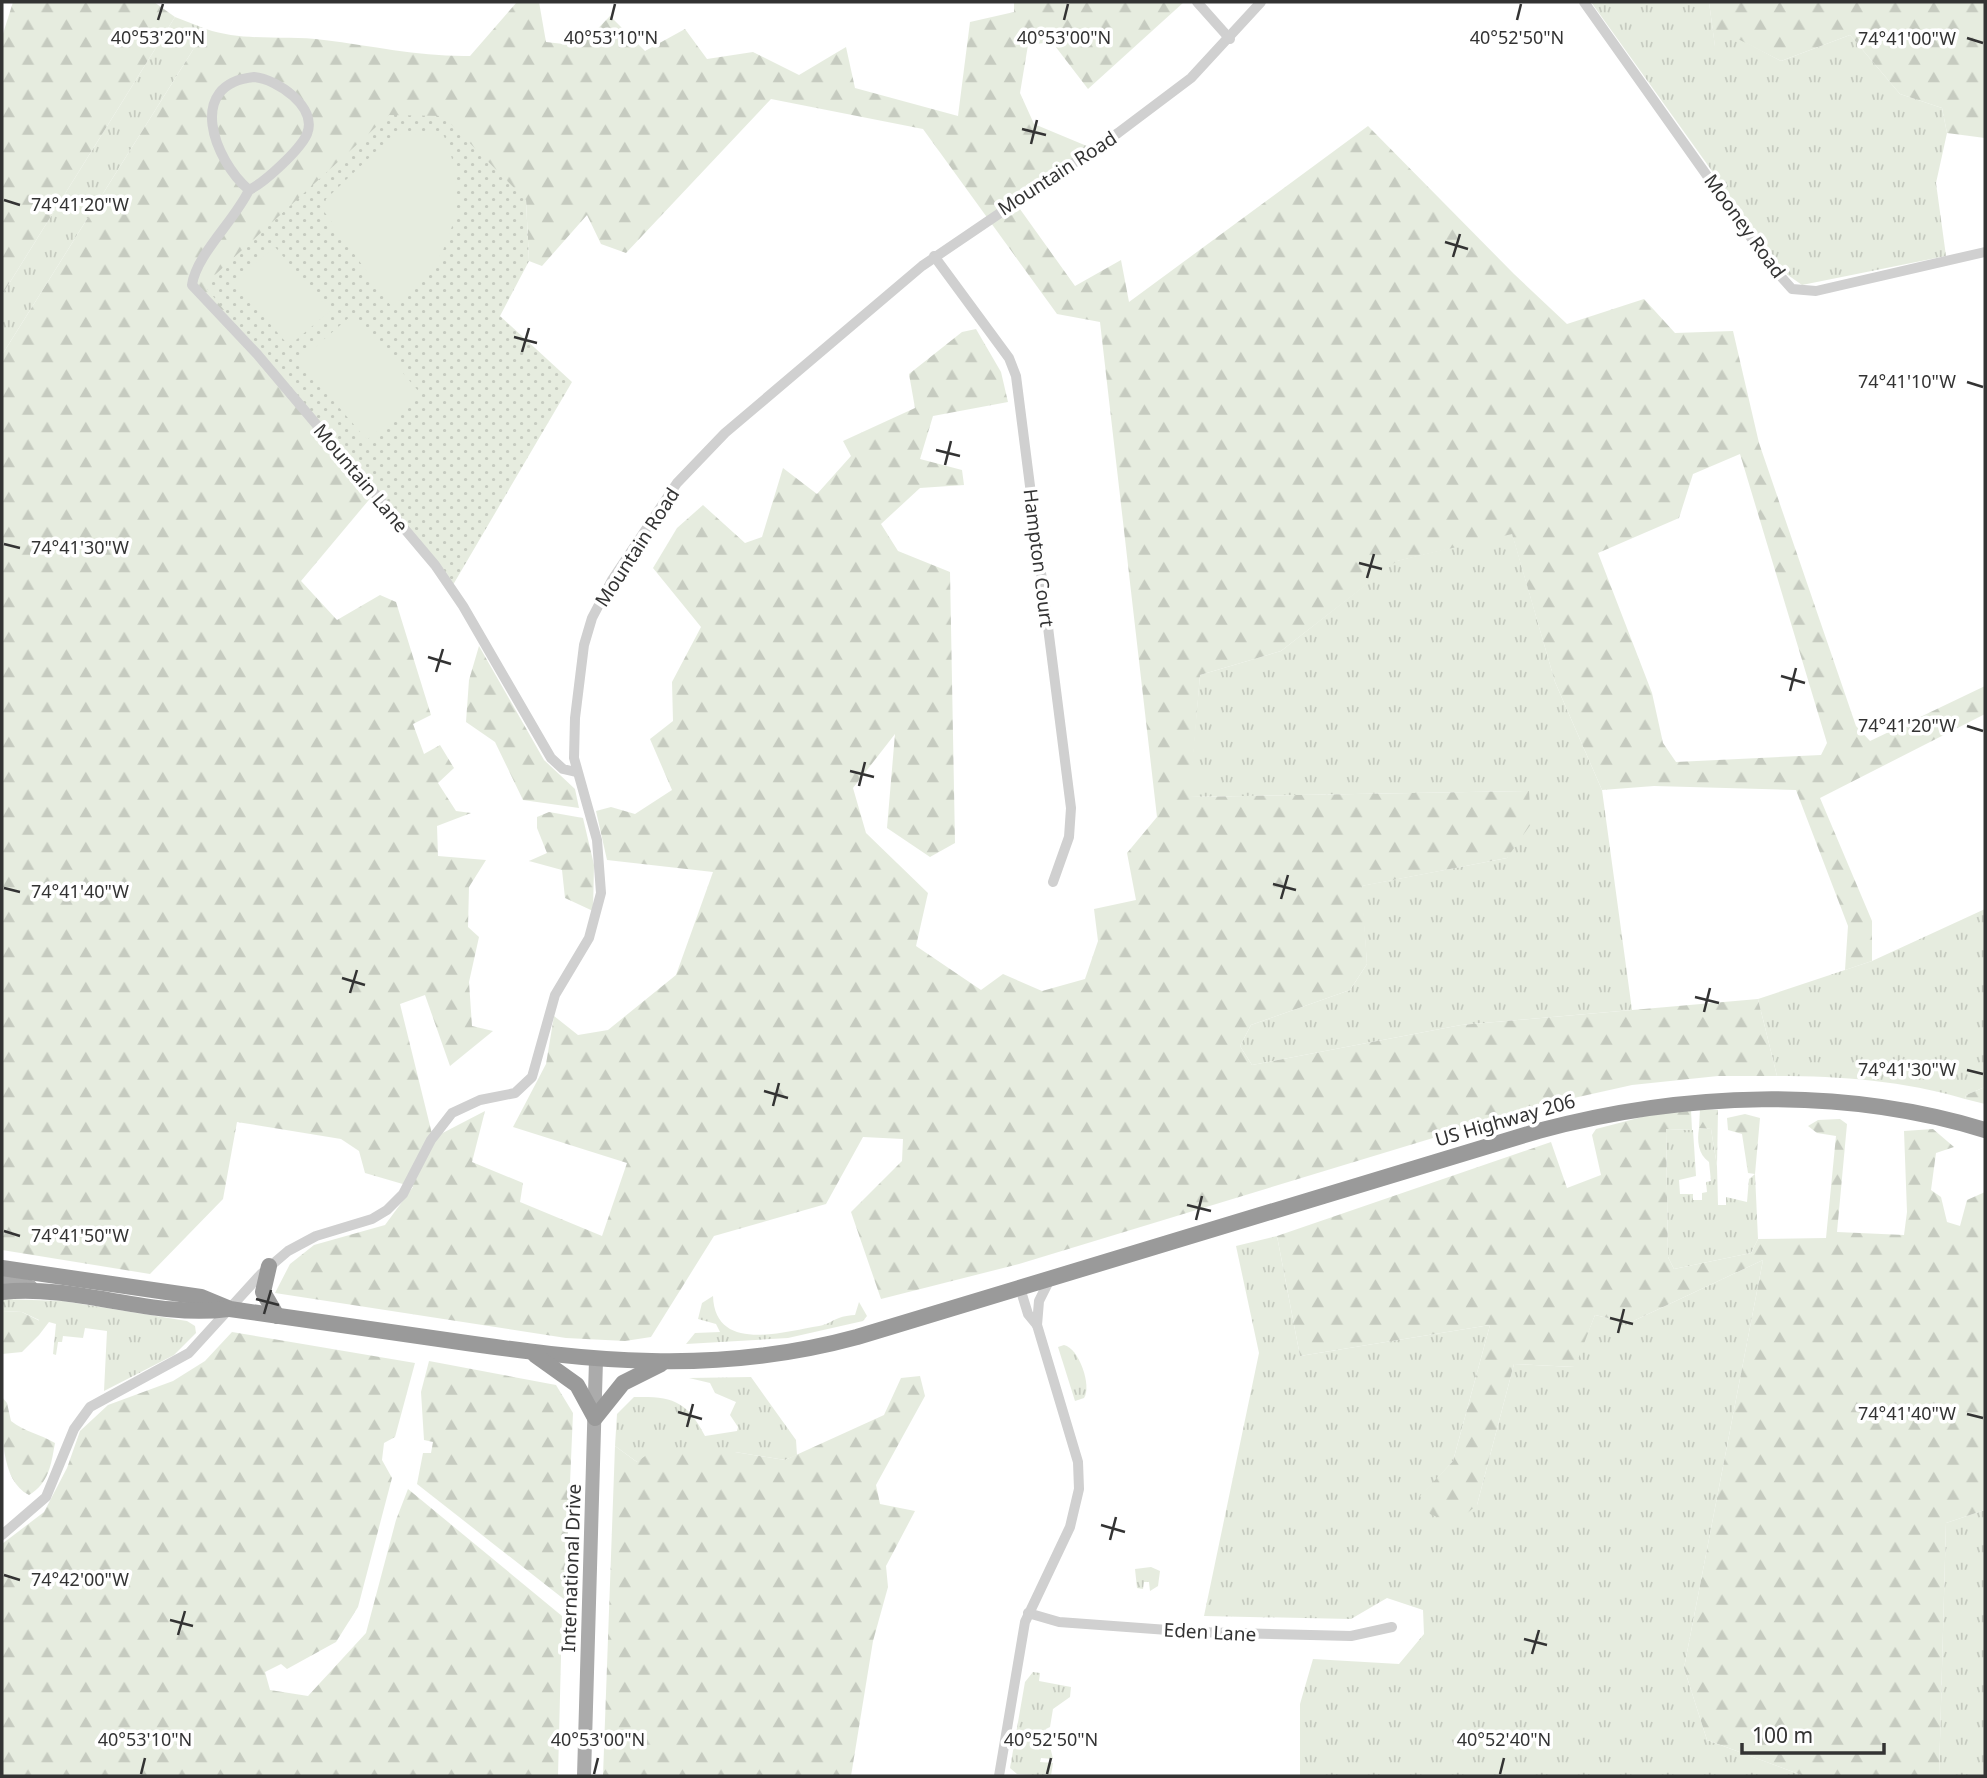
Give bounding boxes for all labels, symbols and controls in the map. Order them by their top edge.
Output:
text: 40°53'20"N [111,25,205,49]
text: 40°53'10"N [564,25,658,49]
text: 40°53'00"N [1017,25,1111,49]
text: 40°52'50"N [1470,25,1564,49]
text: 74°41'00"W [1858,26,1956,50]
street label: Mountain Road [992,125,1122,221]
street label: Mooney Road [1698,169,1792,283]
text: 74°41'20"W [31,192,129,216]
text: 74°41'10"W [1858,369,1956,393]
street label: Mountain Lane [308,418,414,538]
street label: Mountain Road [589,482,685,612]
street label: Hampton Court [1018,487,1060,629]
text: 74°41'30"W [31,535,129,559]
text: 74°41'20"W [1858,713,1956,737]
text: 74°41'40"W [31,879,129,903]
text: 74°41'30"W [1858,1057,1956,1081]
street label: US Highway 206 [1432,1088,1578,1152]
text: 74°41'50"W [31,1223,129,1247]
text: 74°41'40"W [1858,1401,1956,1425]
street label: International Drive [555,1483,587,1653]
text: 74°42'00"W [31,1567,129,1591]
street label: Eden Lane [1163,1617,1257,1647]
scale bar [1742,1712,1884,1756]
text: 100 m [1752,1721,1813,1749]
text: 40°53'10"N [98,1727,192,1751]
text: 40°53'00"N [551,1727,645,1751]
text: 40°52'50"N [1004,1727,1098,1751]
text: 40°52'40"N [1457,1727,1551,1751]

